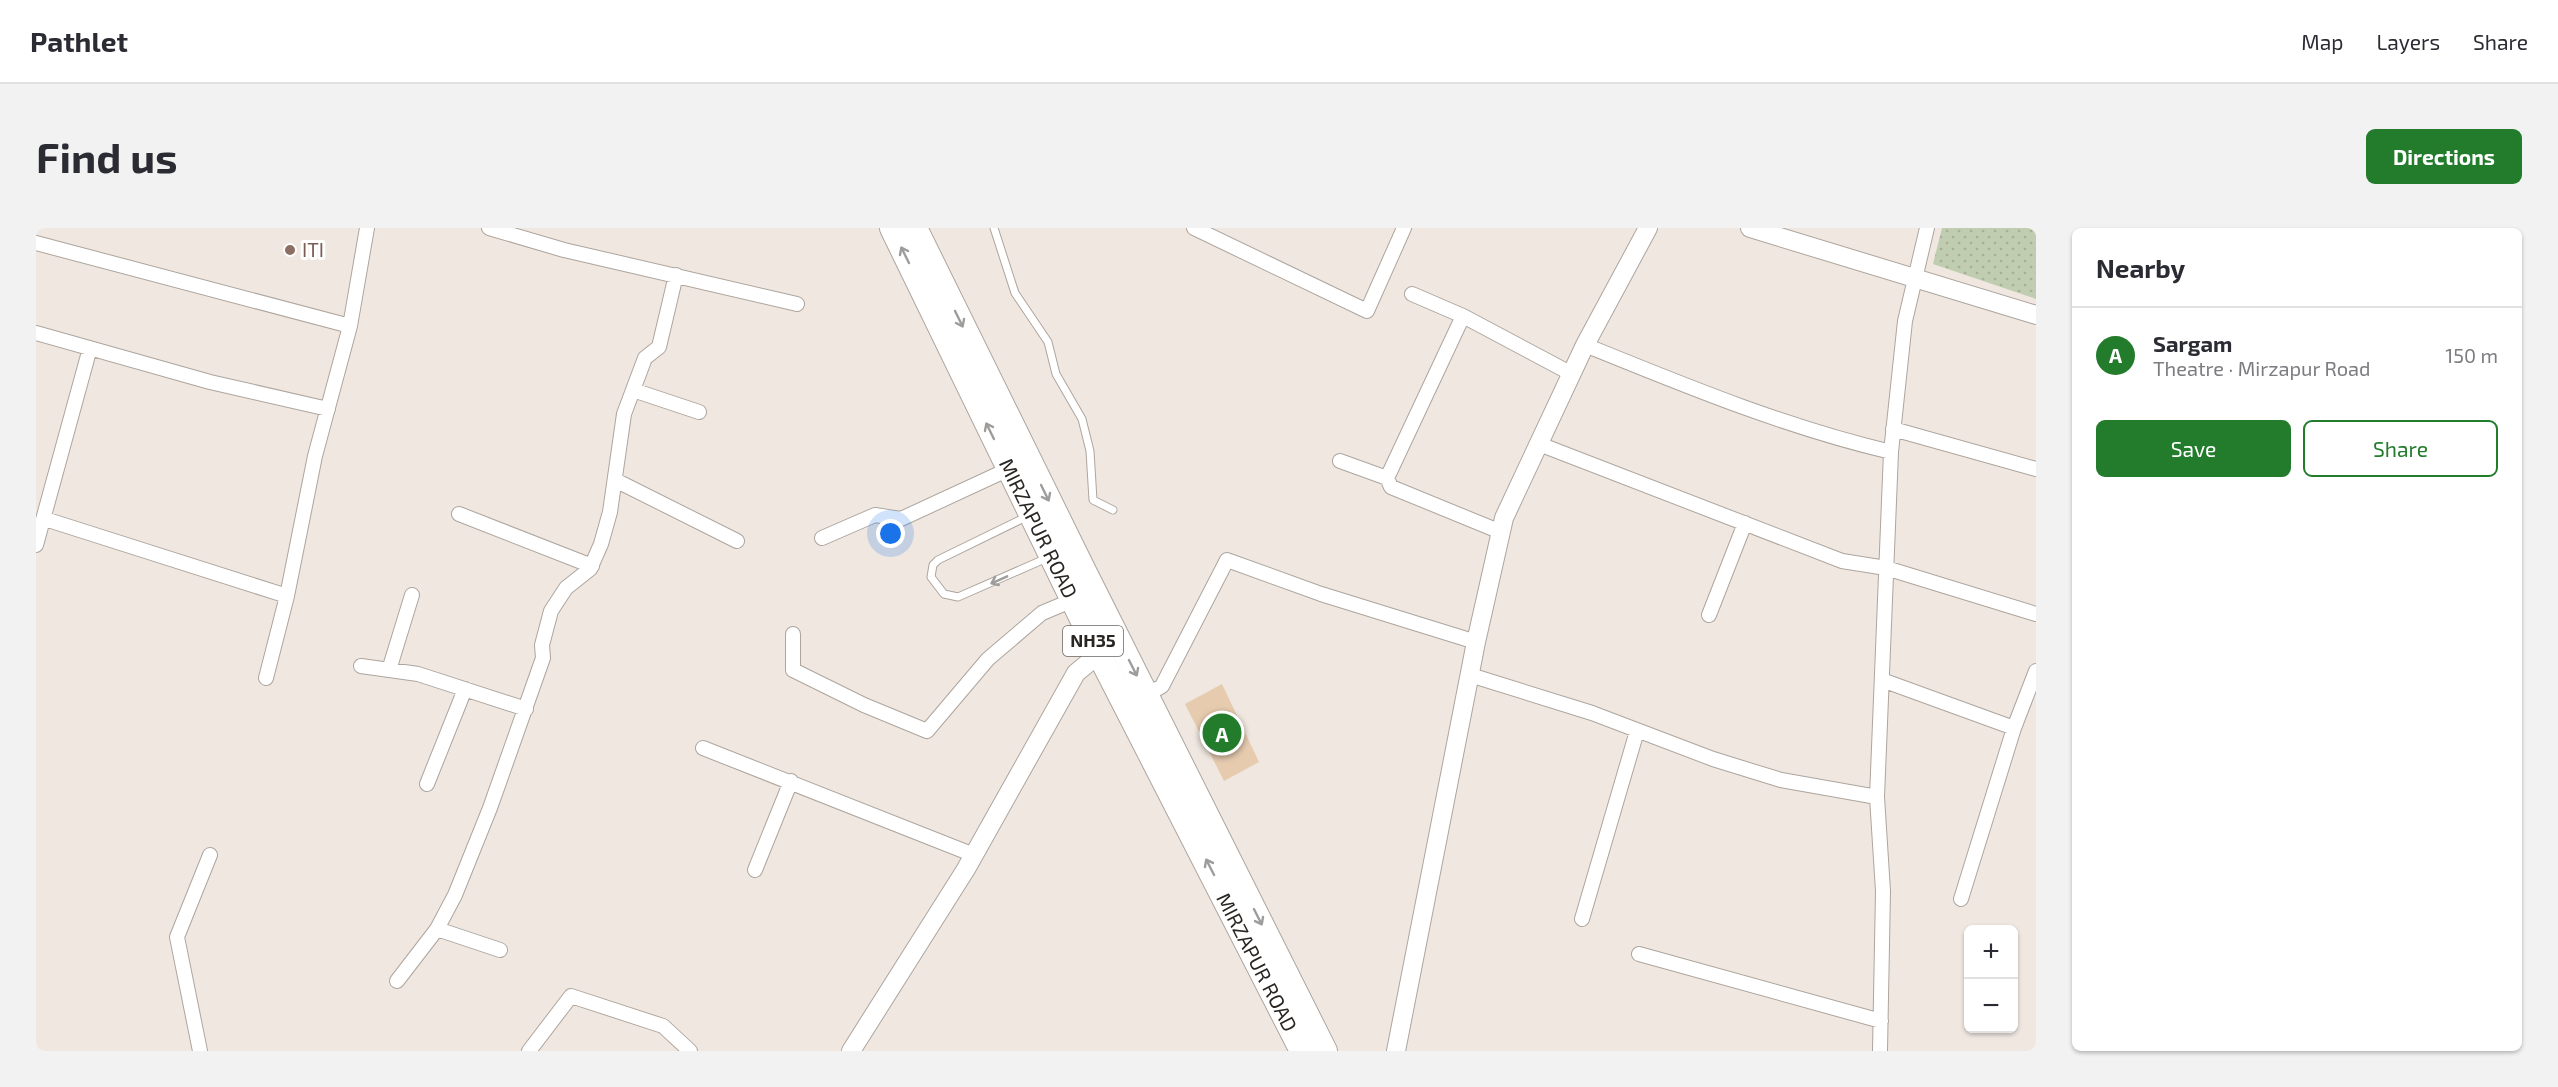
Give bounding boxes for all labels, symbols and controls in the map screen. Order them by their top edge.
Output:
text: Pathlet [30,24,128,58]
text: Map [2301,29,2343,54]
text: Layers [2376,29,2440,54]
text: Share [2473,29,2528,54]
button: Directions [2366,129,2522,184]
text: Find us [36,131,178,181]
place label: ITI [302,237,324,261]
marker: ITI [283,243,297,257]
one-way arrow [898,247,910,265]
text: Nearby [2096,252,2185,283]
one-way arrow [953,309,965,327]
text: Sargam [2153,330,2232,356]
text: A [2109,343,2122,367]
text: 150 m [2445,343,2498,367]
text: Theatre · Mirzapur Road [2153,356,2371,380]
button: Save [2096,420,2291,477]
button: Share [2303,420,2498,477]
one-way arrow [984,422,996,440]
street label: MIRZAPUR ROAD [995,454,1083,602]
one-way arrow [1040,484,1051,502]
your location [876,519,905,548]
one-way arrow [990,575,1008,587]
road number: NH35 [1063,626,1123,656]
one-way arrow [1128,658,1139,676]
pin: A [1202,710,1242,756]
one-way arrow [1204,859,1215,877]
street label: MIRZAPUR ROAD [1212,889,1303,1035]
one-way arrow [1252,908,1264,925]
map controls [1964,925,2018,1033]
button: + [1964,925,2018,979]
button: − [1964,979,2018,1033]

